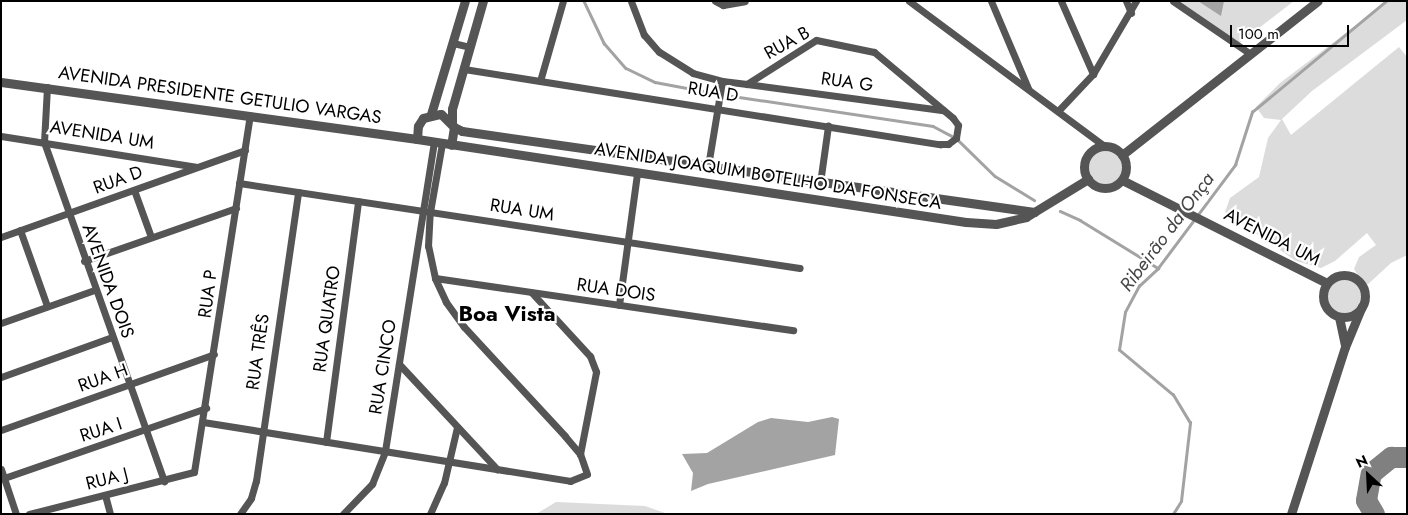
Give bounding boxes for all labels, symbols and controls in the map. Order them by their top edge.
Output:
scale bar [1233,15,1352,47]
street label: RUA B [760,22,814,64]
text: 100 m [1238,23,1279,45]
street label: AVENIDA PRESIDENTE GETULIO VARGAS [57,62,383,128]
street label: RUA G [819,68,875,96]
street label: RUA D [686,77,740,107]
street label: AVENIDA UM [48,116,156,154]
street label: AVENIDA JOAQUIM BOTELHO DA FONSECA [593,138,943,214]
street label: RUA D [90,161,146,199]
water label: Ribeirão da Onça [1115,168,1219,296]
street label: RUA UM [488,194,556,226]
street label: AVENIDA UM [1220,204,1324,270]
street label: AVENIDA DOIS [77,221,139,341]
street label: RUA QUATRO [309,264,345,374]
street label: RUA P [194,268,222,320]
street label: RUA DOIS [575,274,657,306]
district label: Boa Vista [458,301,556,327]
street label: RUA TRÊS [242,312,274,392]
street label: RUA CINCO [365,318,401,416]
street label: RUA H [75,359,131,397]
street label: RUA I [77,413,125,447]
north arrow [1343,450,1393,500]
text: N [1352,450,1371,473]
street label: RUA J [84,463,130,495]

